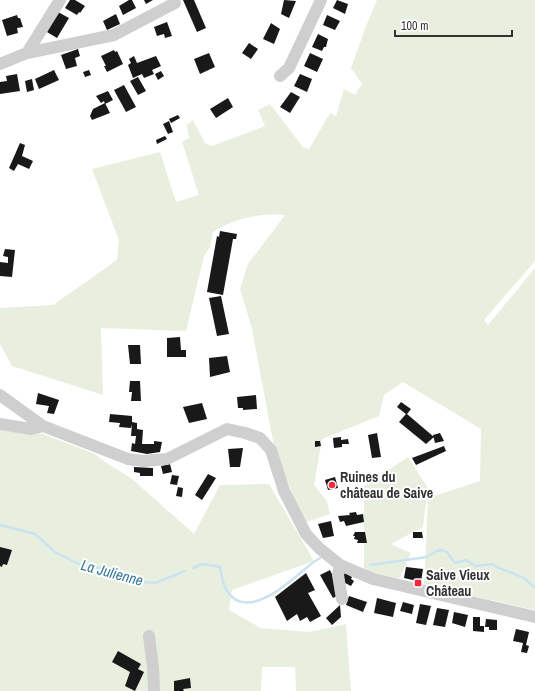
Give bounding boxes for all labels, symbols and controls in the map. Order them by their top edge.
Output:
scale bar [395,12,512,38]
text: 100 m [401,18,428,34]
place label: Ruines du château de Saive [340,468,433,502]
marker: Ruines du château de Saive [327,480,337,490]
water label: La Julienne [79,554,146,591]
place label: Saive Vieux Château [426,566,490,600]
marker: Saive Vieux Château [413,578,423,588]

